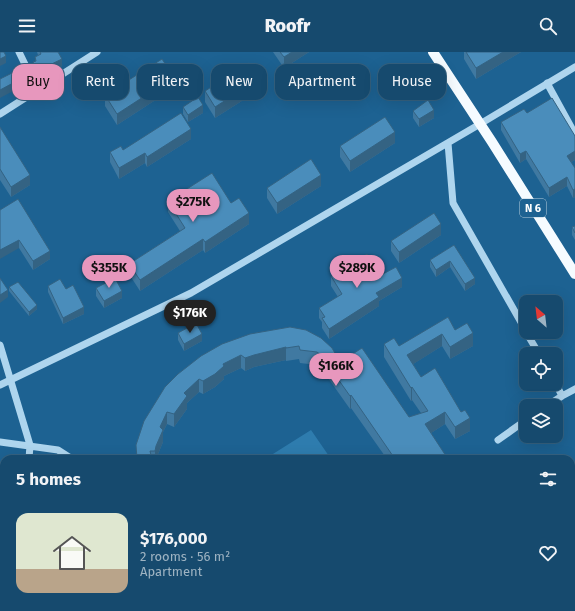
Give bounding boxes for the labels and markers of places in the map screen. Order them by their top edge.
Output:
pin: $275K [165,189,221,223]
pin: $355K [81,255,137,289]
pin: $289K [329,255,385,289]
pin: $176K [162,300,218,334]
pin: $166K [308,353,364,387]

